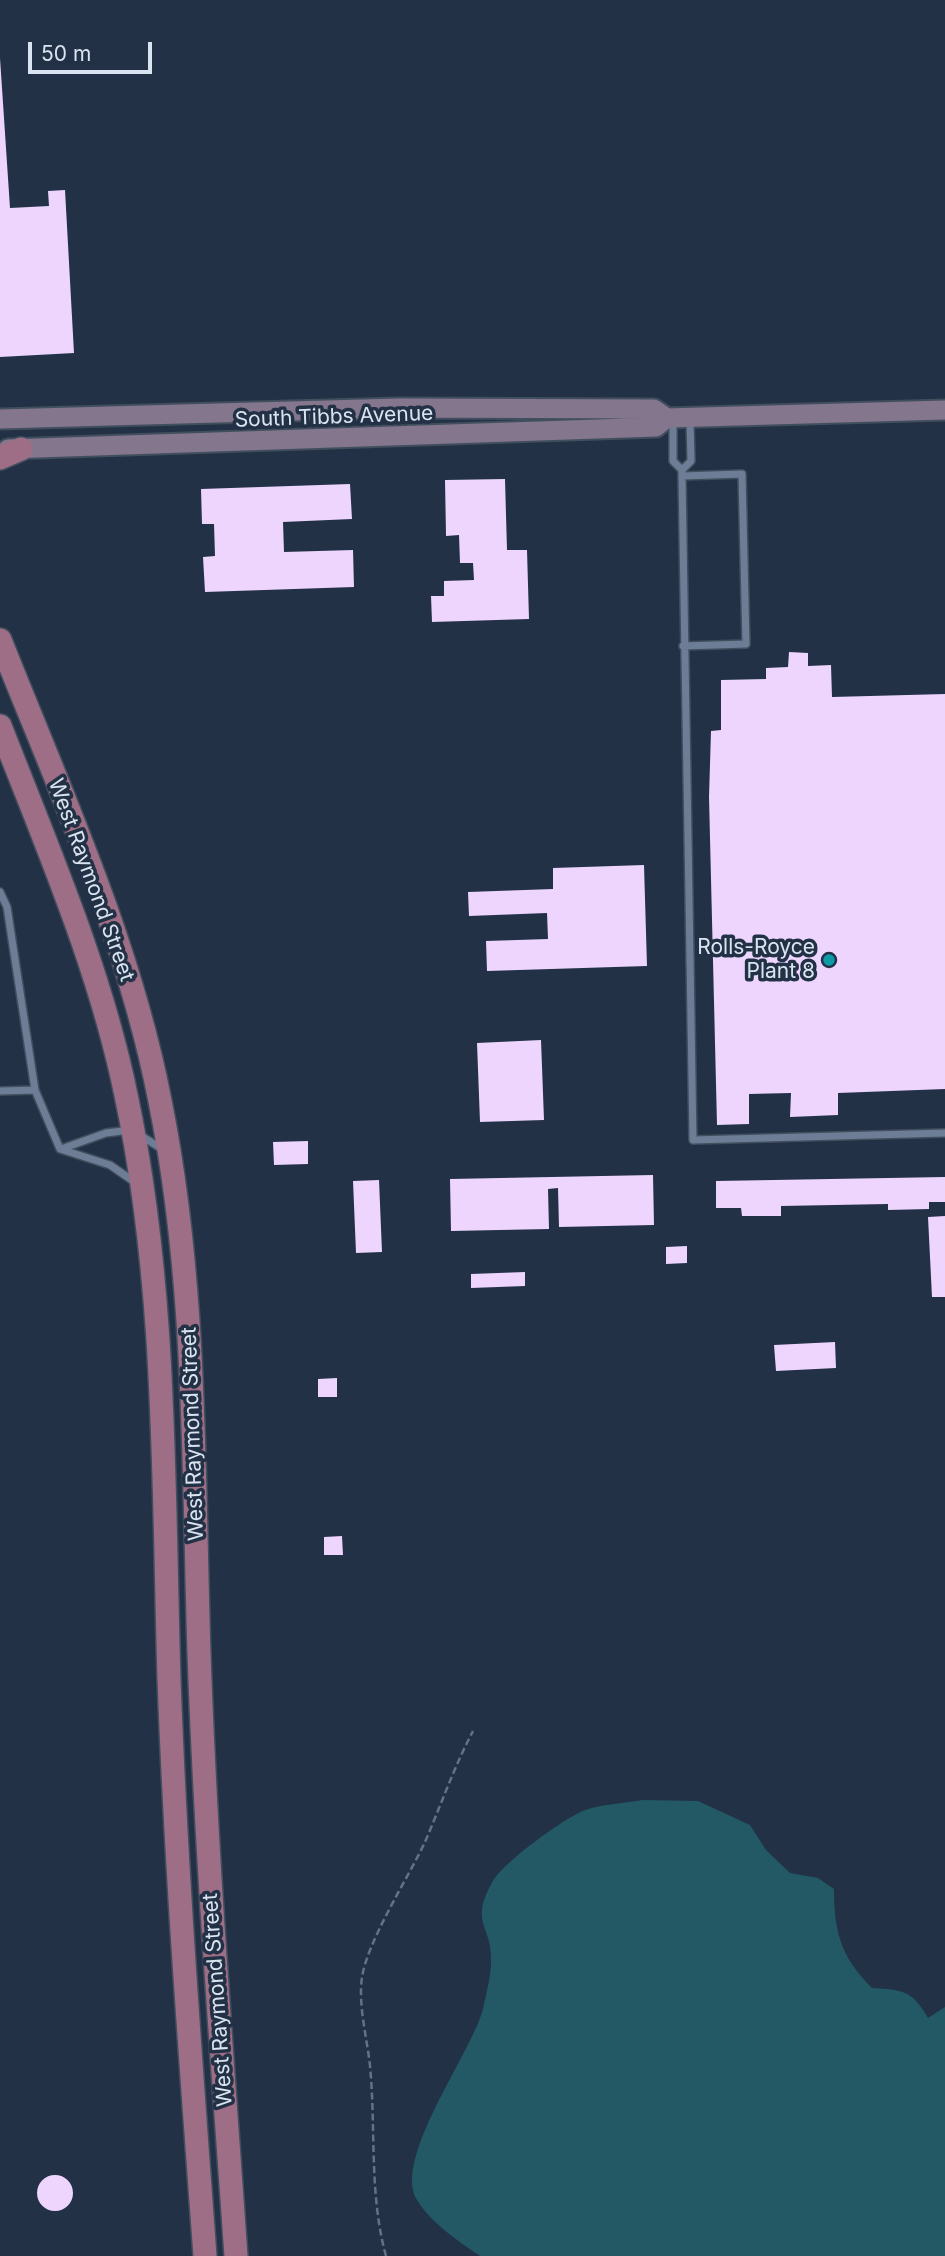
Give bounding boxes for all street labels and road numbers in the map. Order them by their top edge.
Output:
street label: South Tibbs Avenue [234,401,434,433]
street label: West Raymond Street [43,775,139,985]
street label: West Raymond Street [177,1327,209,1541]
street label: West Raymond Street [198,1892,238,2108]

